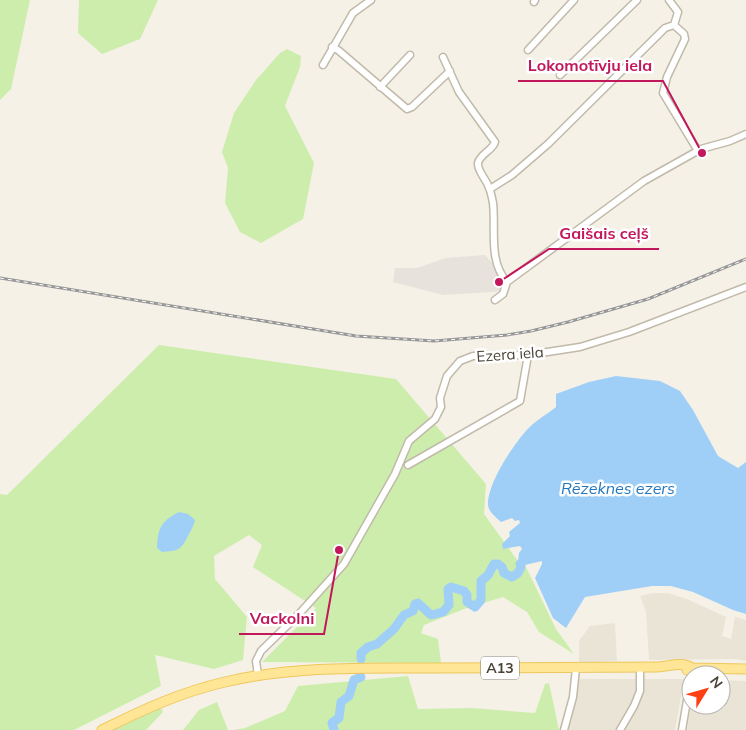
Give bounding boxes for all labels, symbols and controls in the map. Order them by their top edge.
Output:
callout: Lokomotīvju iela [518,50,663,81]
text: Lokomotīvju iela [528,55,652,75]
callout: Gaišais ceļš [549,218,659,249]
text: Gaišais ceļš [559,223,649,244]
street label: Ezera iela [476,342,544,366]
water label: Rēzeknes ezers [561,478,675,498]
callout: Vackolni [239,603,324,634]
text: Vackolni [249,608,314,628]
road number: A13 [481,656,519,680]
north arrow [681,665,731,715]
text: N [706,673,727,692]

